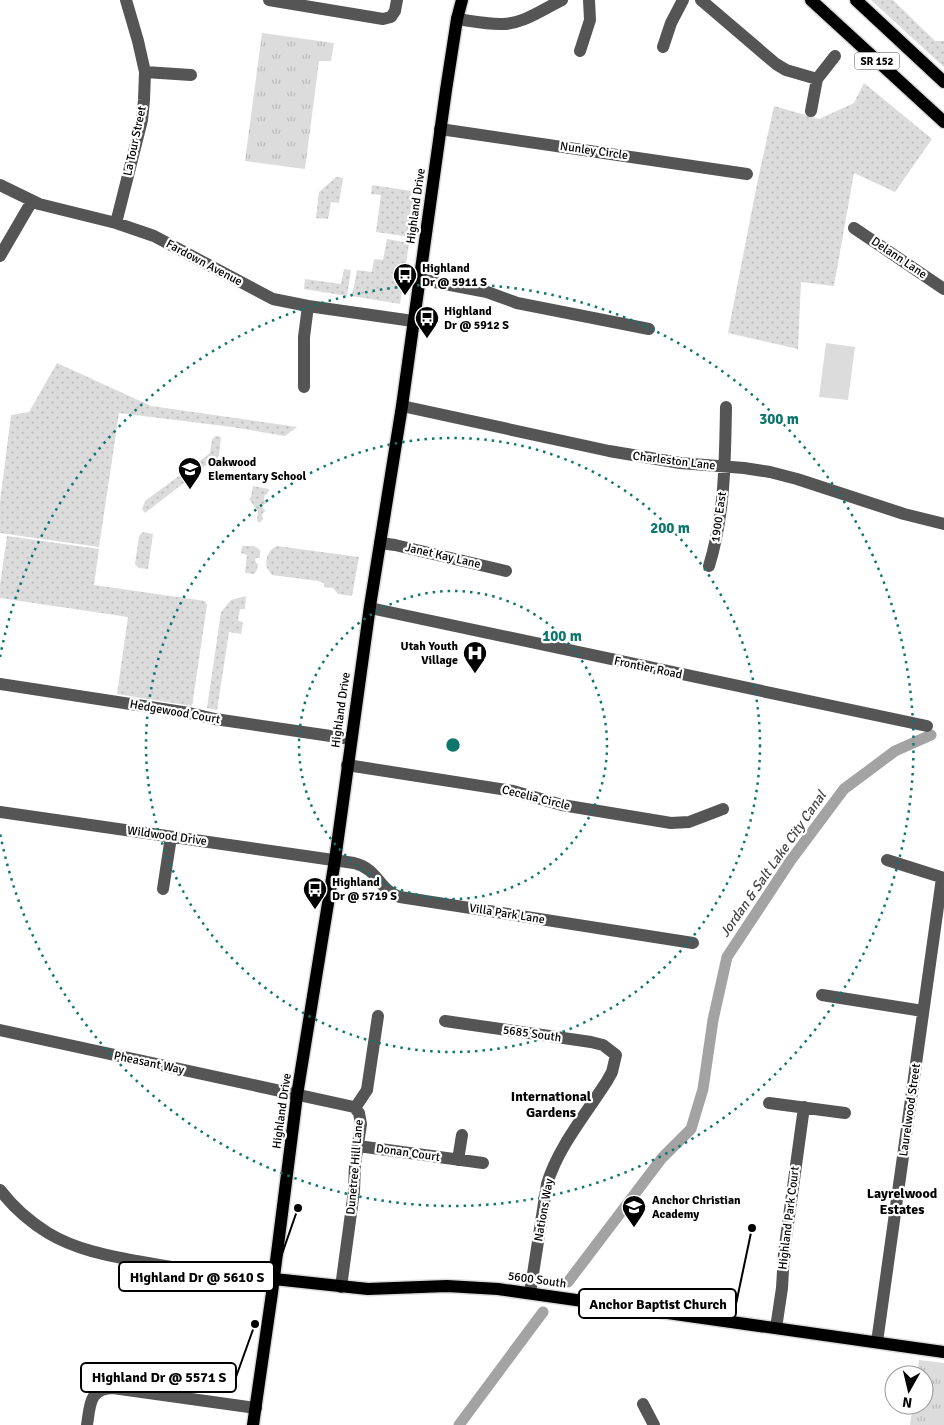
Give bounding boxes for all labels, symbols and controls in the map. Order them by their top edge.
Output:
road number: SR 152 [854,52,900,70]
street label: La Tour Street [120,105,150,177]
street label: Nunley Circle [559,139,629,163]
street label: Highland Drive [403,167,429,245]
street label: Delann Lane [868,234,930,282]
street label: Fardown Avenue [163,237,245,289]
place label: Highland Dr @ 5911 S [422,261,487,290]
bus stop icon: Highland Dr @ 5911 S [392,262,418,296]
place label: Highland Dr @ 5912 S [444,304,509,333]
bus stop icon: Highland Dr @ 5912 S [414,305,440,339]
text: 300 m [759,410,799,428]
street label: Charleston Lane [632,448,716,474]
place label: Oakwood Elementary School [208,455,307,484]
school or university icon: Oakwood Elementary School [177,456,203,490]
street label: 1900 East [708,491,730,543]
text: 200 m [650,519,690,537]
street label: Janet Kay Lane [404,540,482,572]
text: 100 m [542,627,582,645]
place label: Utah Youth Village [401,639,458,668]
hospital icon: Utah Youth Village [462,640,488,674]
street label: Frontier Road [613,653,683,683]
street label: Highland Drive [328,671,354,749]
street label: Hedgewood Court [129,697,221,727]
centre of rings [444,736,462,754]
street label: Cecelia Circle [500,782,572,814]
water label: Jordan & Salt Lake City Canal [716,787,831,940]
street label: Wildwood Drive [126,823,208,849]
place label: Highland Dr @ 5719 S [332,875,397,904]
bus stop icon: Highland Dr @ 5719 S [302,876,328,910]
street label: Villa Park Lane [468,901,546,927]
street label: 5685 South [502,1022,562,1046]
street label: Pheasant Way [112,1048,186,1078]
street label: Laurelwood Street [896,1063,924,1157]
street label: Highland Drive [269,1072,295,1150]
district label: International Gardens [511,1088,592,1121]
street label: Dunetree Hill Lane [343,1119,367,1215]
street label: Donan Court [375,1141,441,1165]
street label: Highland Park Court [775,1166,803,1270]
street label: Nations Way [531,1177,557,1243]
district label: Layrelwood Estates [867,1185,938,1218]
place label: Anchor Christian Academy [652,1193,741,1222]
school or university icon: Anchor Christian Academy [621,1194,647,1228]
callout: Highland Dr @ 5610 S [119,1262,274,1291]
street label: 5600 South [507,1268,567,1292]
text: Highland Dr @ 5610 S [130,1269,265,1286]
callout: Anchor Baptist Church [579,1289,736,1318]
text: Anchor Baptist Church [589,1296,727,1313]
callout: Highland Dr @ 5571 S [81,1363,236,1392]
north arrow [884,1365,934,1415]
text: Highland Dr @ 5571 S [92,1369,227,1386]
text: N [901,1393,913,1411]

